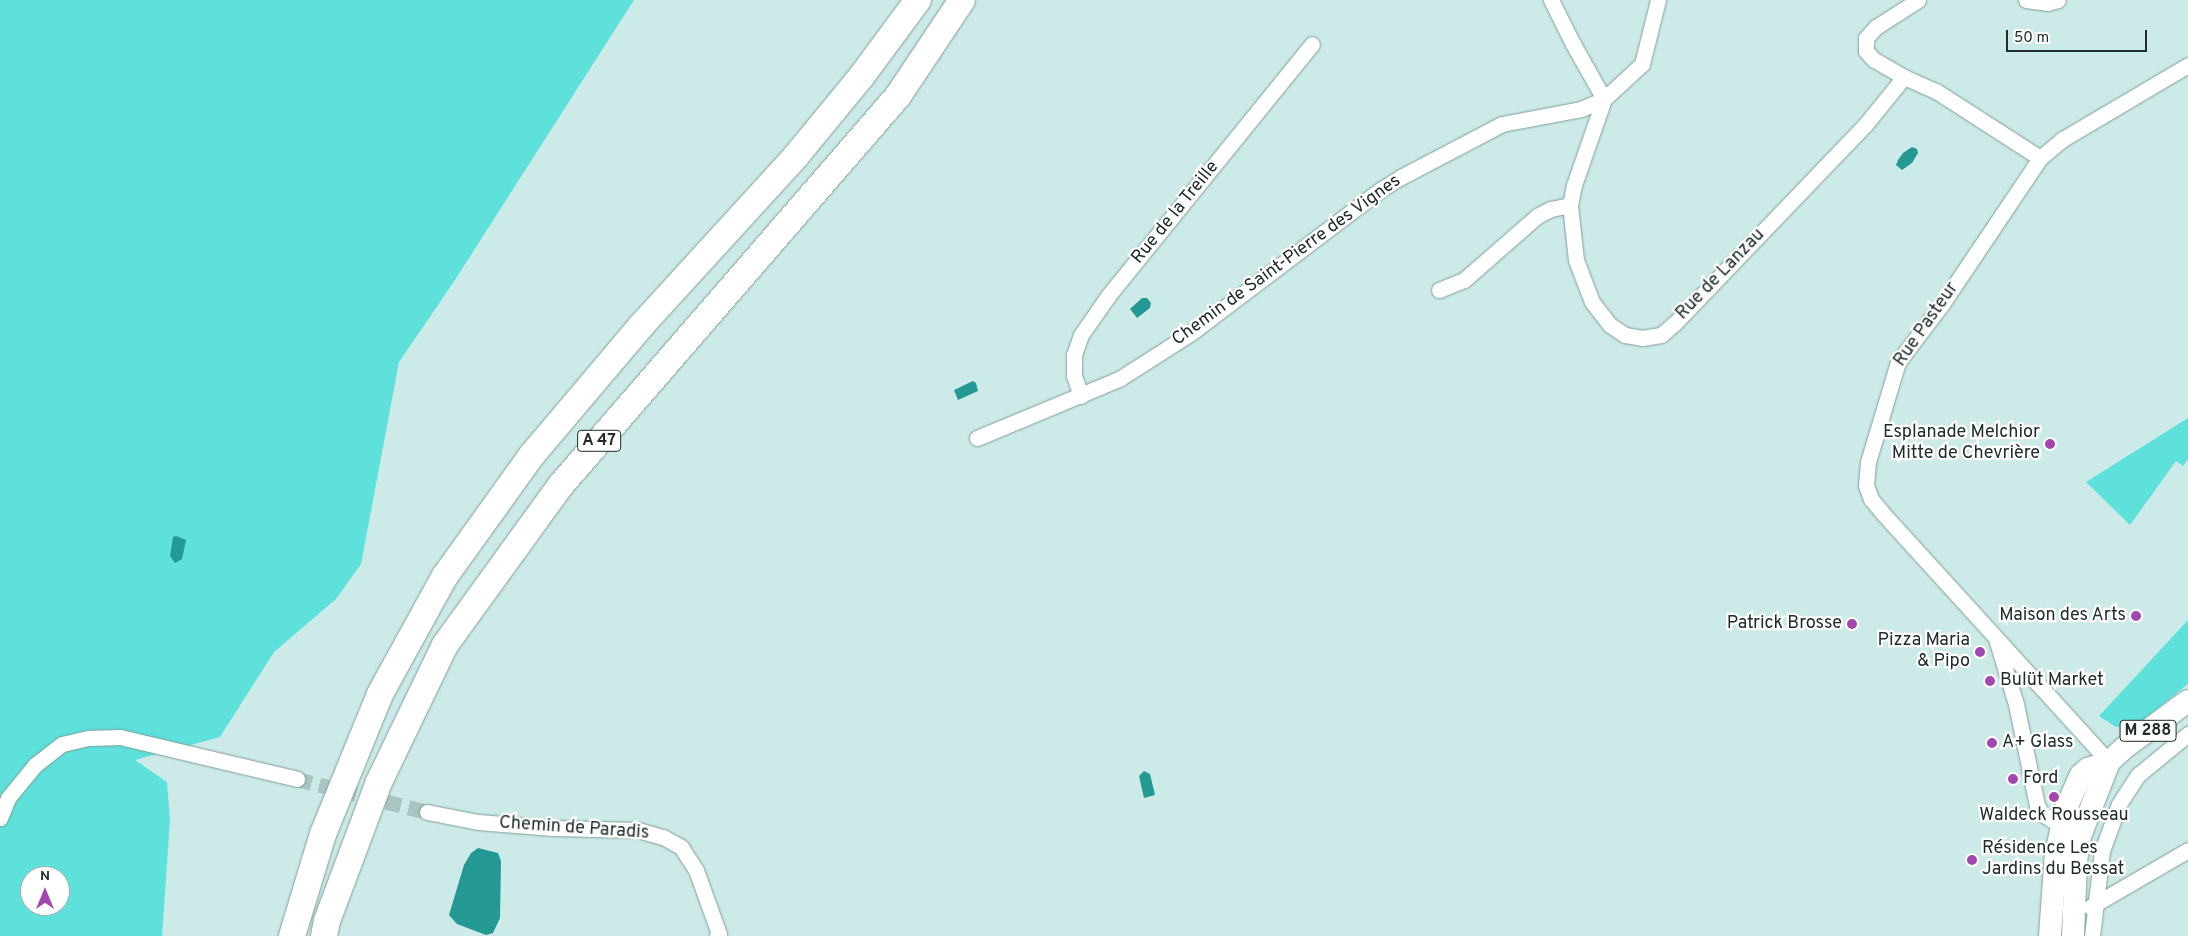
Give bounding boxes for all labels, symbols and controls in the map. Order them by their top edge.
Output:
scale bar [2008,20,2149,52]
text: 50 m [2014,29,2049,48]
street label: Rue de la Treille [1128,157,1224,269]
street label: Chemin de Saint-Pierre des Vignes [1168,171,1406,351]
street label: Rue de Lanzau [1672,225,1770,325]
street label: Rue Pasteur [1890,279,1964,371]
place label: Esplanade Melchior Mitte de Chevrière [1883,423,2040,466]
road number: A 47 [576,428,622,454]
marker: Esplanade Melchior Mitte de Chevrière [2044,438,2056,450]
place label: Maison des Arts [1999,605,2126,627]
marker: Maison des Arts [2130,610,2142,622]
place label: Patrick Brosse [1727,613,1842,635]
marker: Patrick Brosse [1846,618,1858,630]
place label: Pizza Maria & Pipo [1878,631,1970,674]
marker: Pizza Maria & Pipo [1974,646,1986,658]
place label: Bulüt Market [2000,670,2104,692]
marker: Bulüt Market [1984,675,1996,687]
road number: M 288 [2119,718,2177,744]
place label: A+ Glass [2002,732,2074,754]
marker: A+ Glass [1986,737,1998,749]
place label: Ford [2023,768,2058,790]
marker: Ford [2007,773,2019,785]
marker: Waldeck Rousseau [2048,791,2060,803]
place label: Waldeck Rousseau [1979,805,2129,827]
street label: Chemin de Paradis [498,813,650,845]
place label: Résidence Les Jardins du Bessat [1982,839,2124,882]
marker: Résidence Les Jardins du Bessat [1966,854,1978,866]
north arrow [20,866,70,916]
text: N [40,868,50,885]

